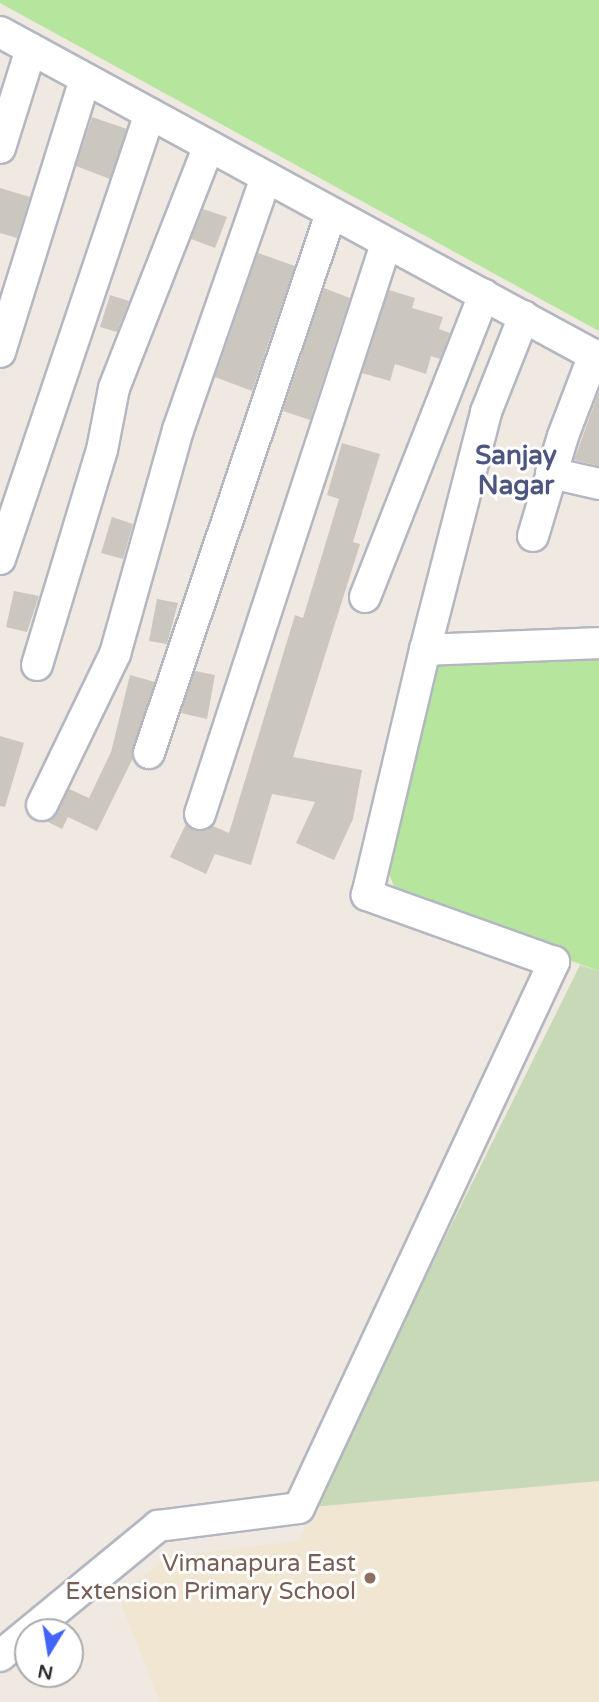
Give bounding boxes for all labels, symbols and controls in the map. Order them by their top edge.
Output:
district label: Sanjay Nagar [475,440,557,502]
place label: Vimanapura East Extension Primary School [65,1550,356,1606]
marker: Vimanapura East Extension Primary School [362,1570,378,1586]
north arrow [14,1618,84,1688]
text: N [36,1659,55,1684]

